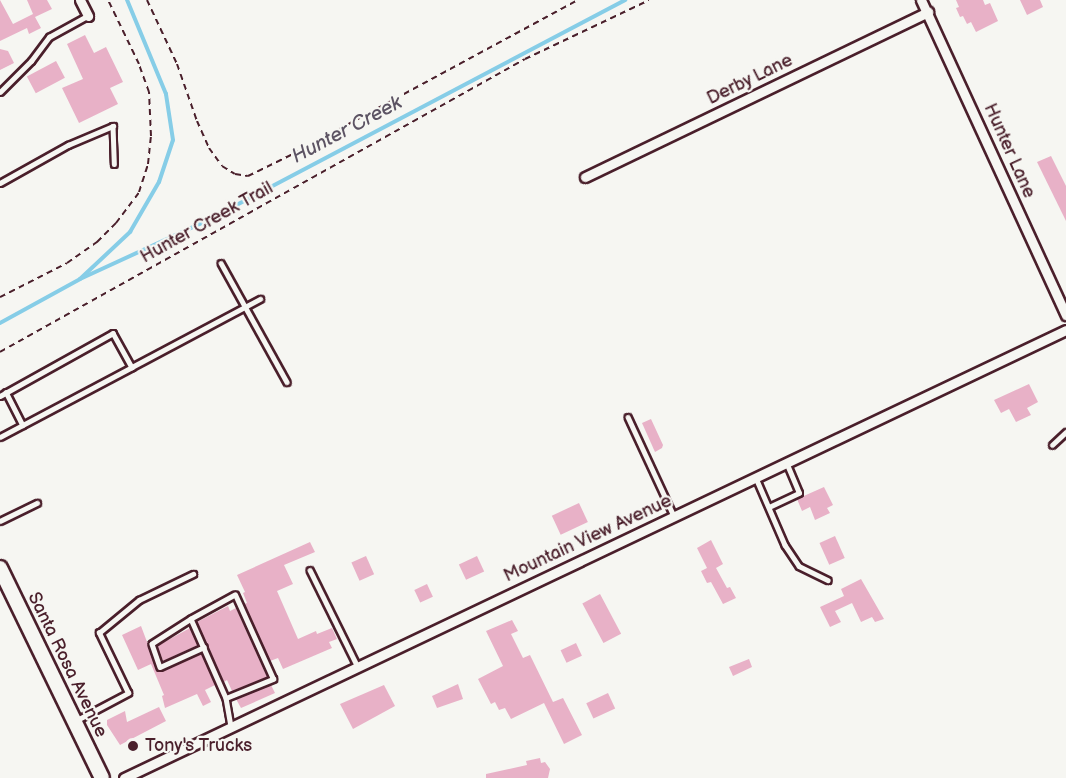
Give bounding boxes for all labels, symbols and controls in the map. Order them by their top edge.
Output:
street label: Derby Lane [703,50,797,110]
water label: Hunter Creek [288,91,406,169]
street label: Hunter Lane [979,100,1039,202]
street label: Hunter Creek Trail [137,177,277,269]
street label: Mountain View Avenue [500,490,676,588]
street label: Santa Rosa Avenue [23,589,111,741]
place label: Tony's Trucks [145,735,253,757]
marker: Tony's Trucks [126,739,140,753]

